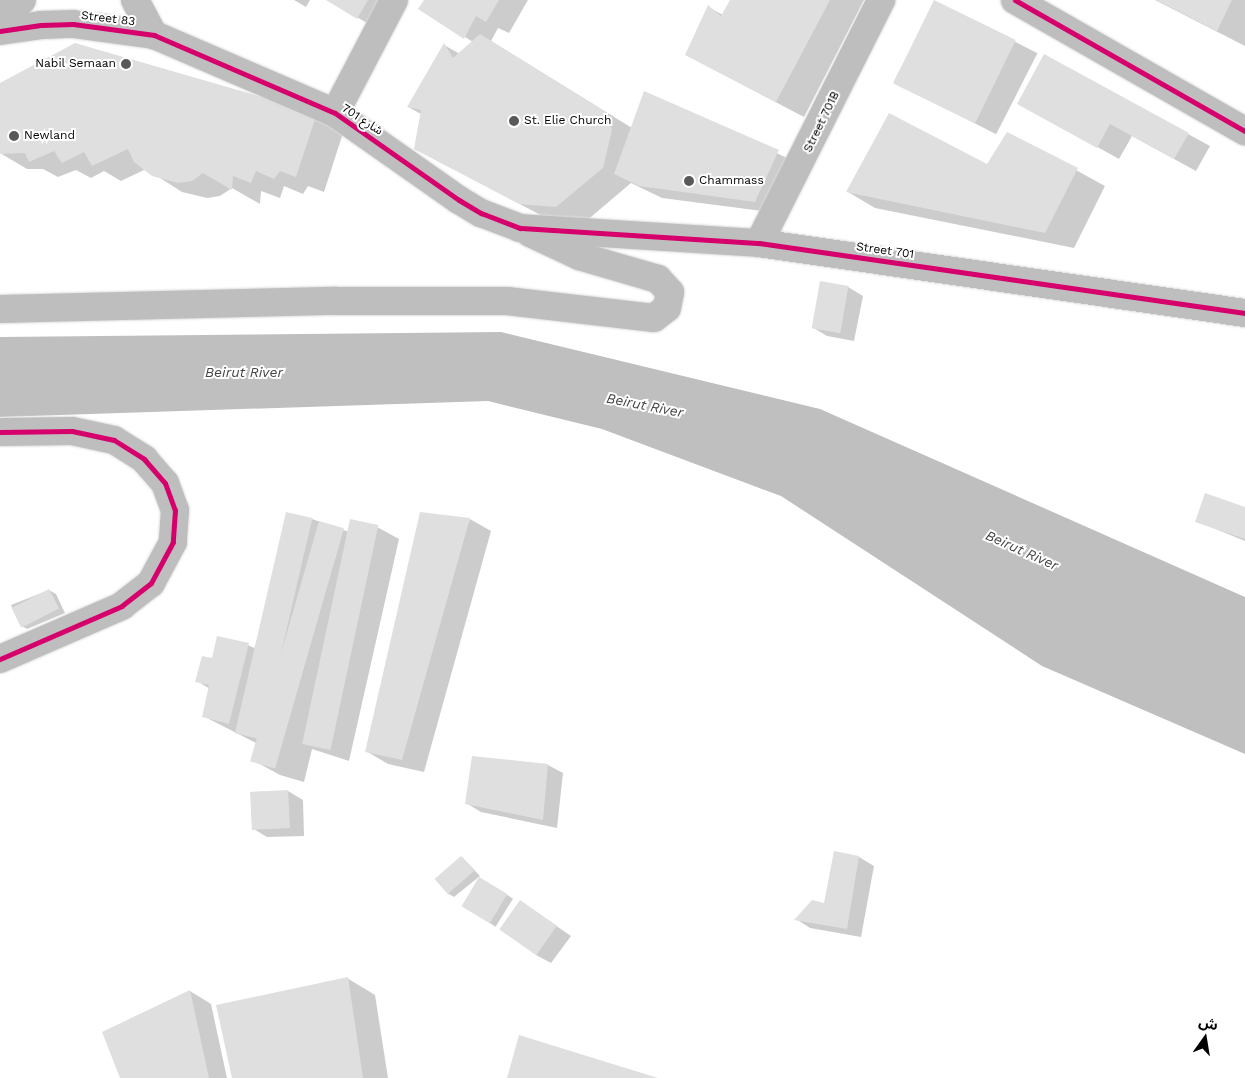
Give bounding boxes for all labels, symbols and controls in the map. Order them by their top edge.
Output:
street label: Street 83 [80,9,136,29]
place label: Nabil Semaan [35,57,116,71]
marker: Nabil Semaan [120,58,132,70]
street label: Street 701B [801,89,843,155]
street label: شارع 701 [339,101,385,139]
place label: St. Elie Church [524,114,611,128]
marker: St. Elie Church [508,115,520,127]
place label: Newland [24,129,75,143]
marker: Newland [8,130,20,142]
place label: Chammass [699,174,764,188]
marker: Chammass [683,175,695,187]
street label: Street 701 [855,240,915,262]
water label: Beirut River [205,364,283,380]
water label: Beirut River [605,389,685,421]
water label: Beirut River [983,526,1061,574]
north arrow [1180,1013,1230,1063]
text: ش [1197,1013,1220,1033]

